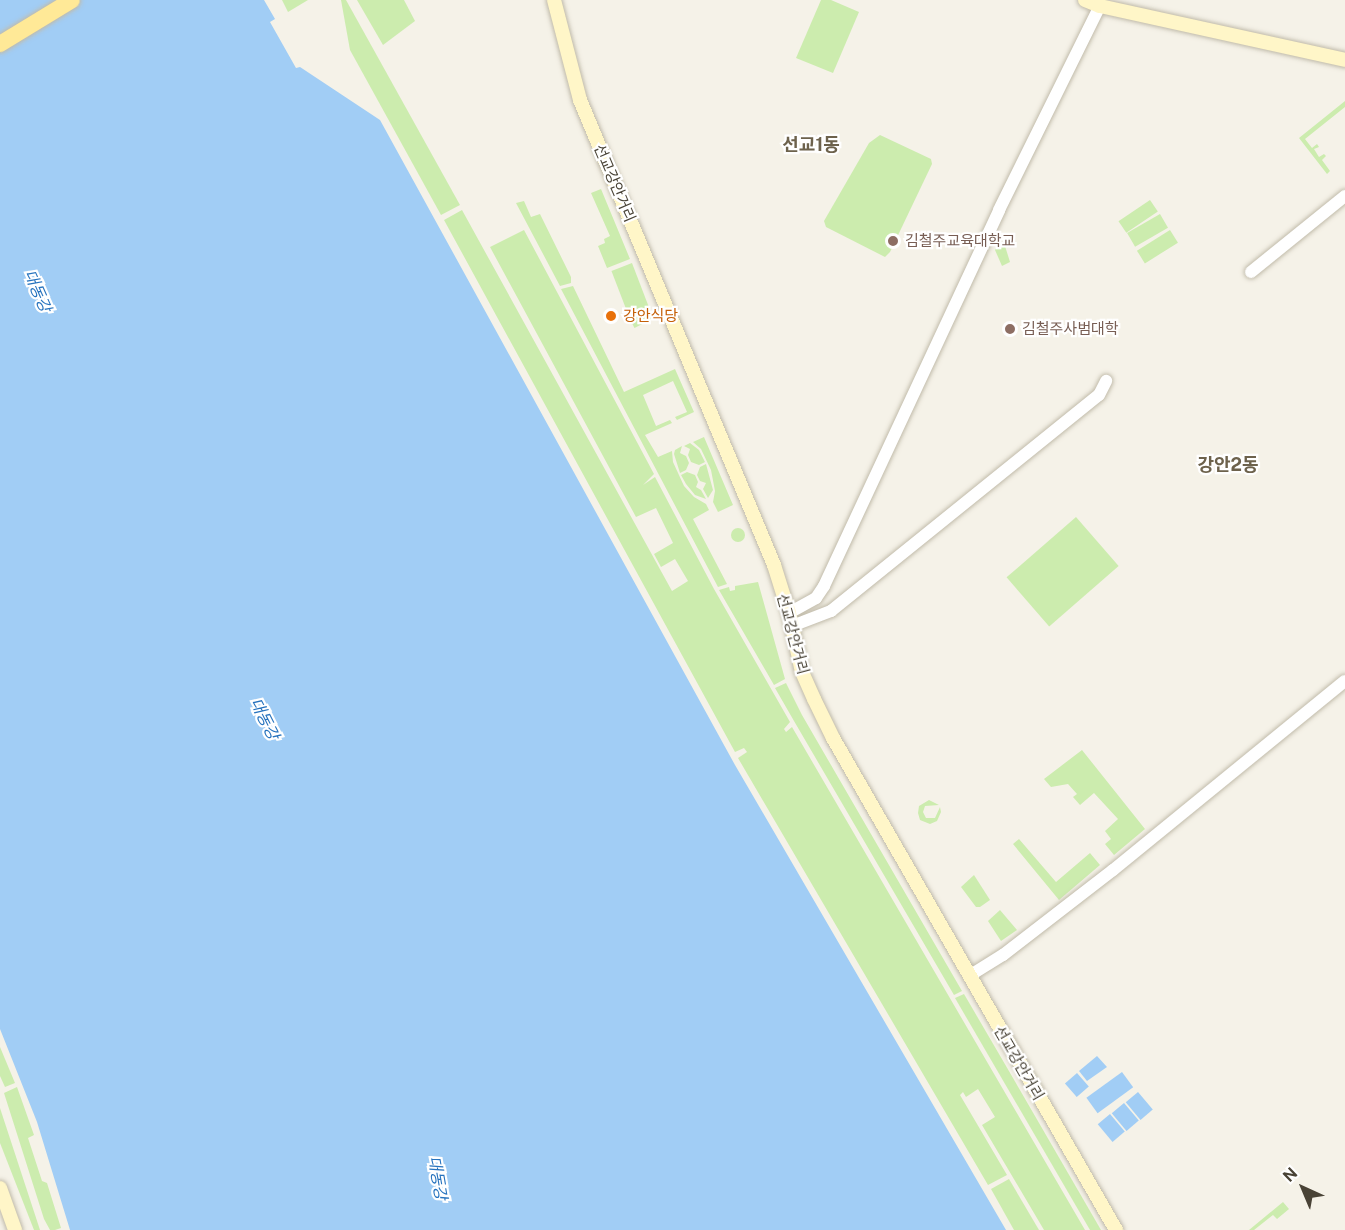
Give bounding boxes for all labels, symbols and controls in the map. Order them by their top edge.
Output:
district label: 선교1동 [782,134,840,156]
street label: 선교강안거리 [591,141,639,225]
place label: 김철주교육대학교 [905,232,1015,250]
marker: 김철주교육대학교 [886,234,900,248]
water label: 대동강 [19,267,55,315]
place label: 강안식당 [623,307,678,325]
marker: 강안식당 [604,309,618,323]
place label: 김철주사범대학 [1022,320,1119,338]
marker: 김철주사범대학 [1003,322,1017,336]
district label: 강안2동 [1197,454,1259,476]
street label: 선교강안거리 [774,592,812,676]
water label: 대동강 [245,695,283,743]
street label: 선교강안거리 [991,1023,1047,1103]
water label: 대동강 [424,1155,450,1201]
north arrow [1273,1158,1333,1218]
text: N [1279,1164,1301,1186]

